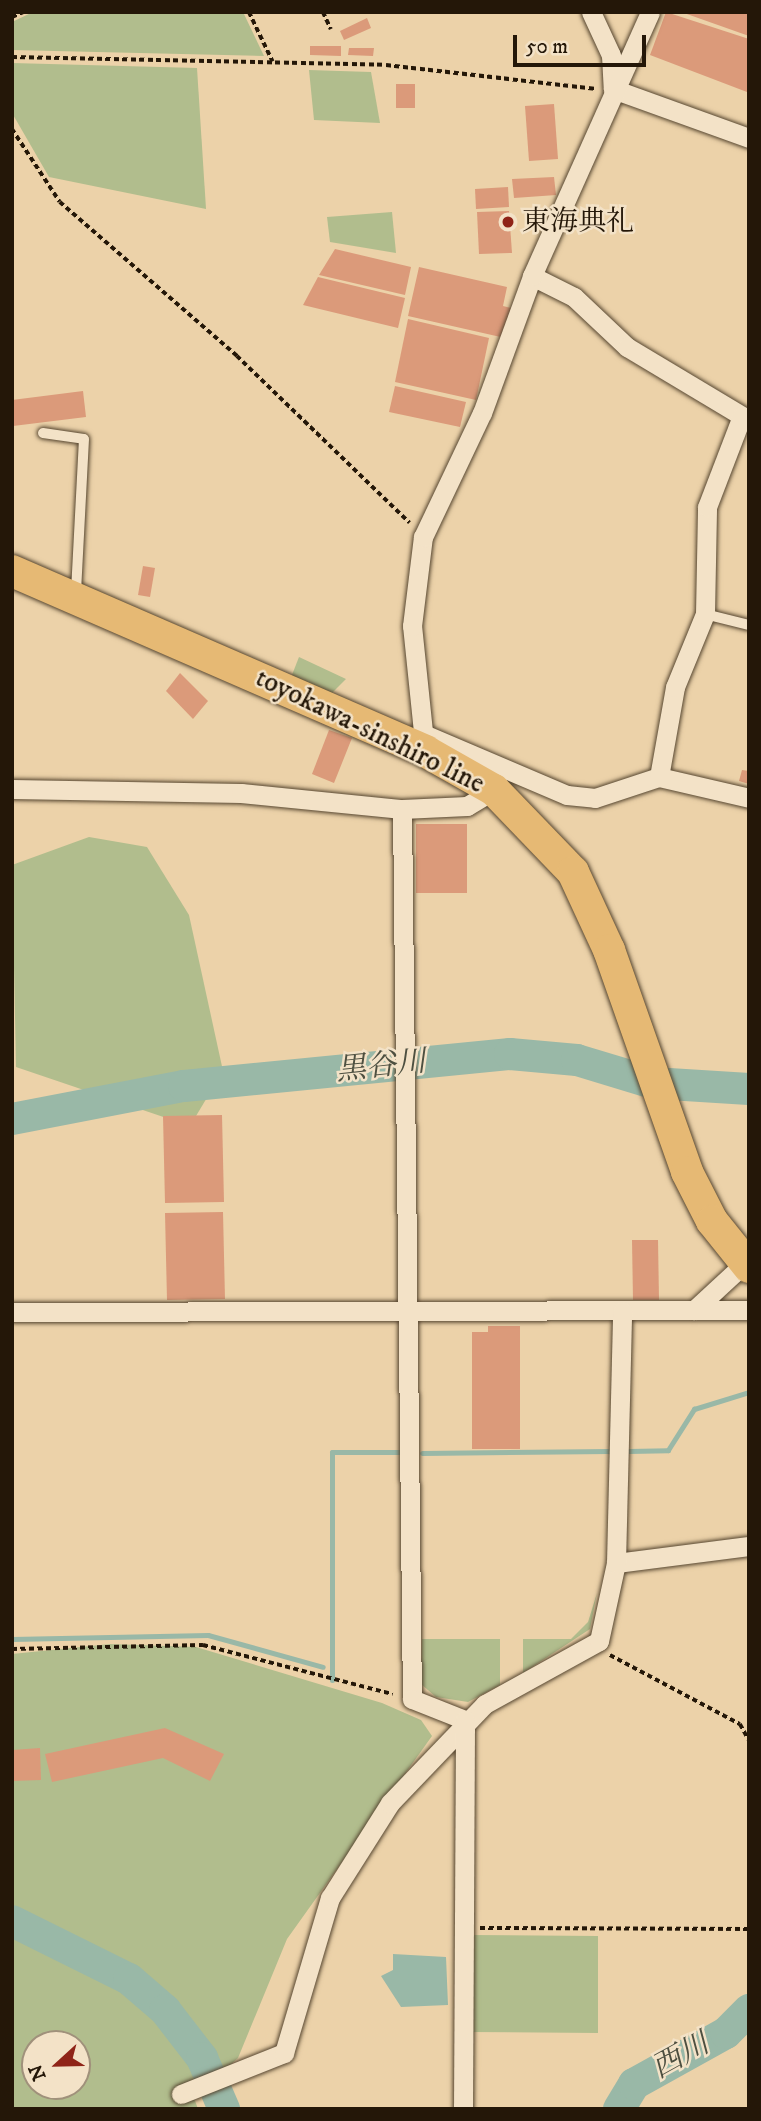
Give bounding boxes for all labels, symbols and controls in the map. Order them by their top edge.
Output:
scale bar [516,21,649,65]
text: 50 m [526,34,568,60]
place label: 東海典礼 [522,205,634,239]
marker: 東海典礼 [500,214,516,230]
street label: toyokawa-sinshiro line [250,661,490,801]
water label: 黒谷川 [334,1044,428,1090]
water label: 西川 [646,2027,716,2087]
north arrow [21,2030,91,2100]
text: N [24,2061,52,2084]

